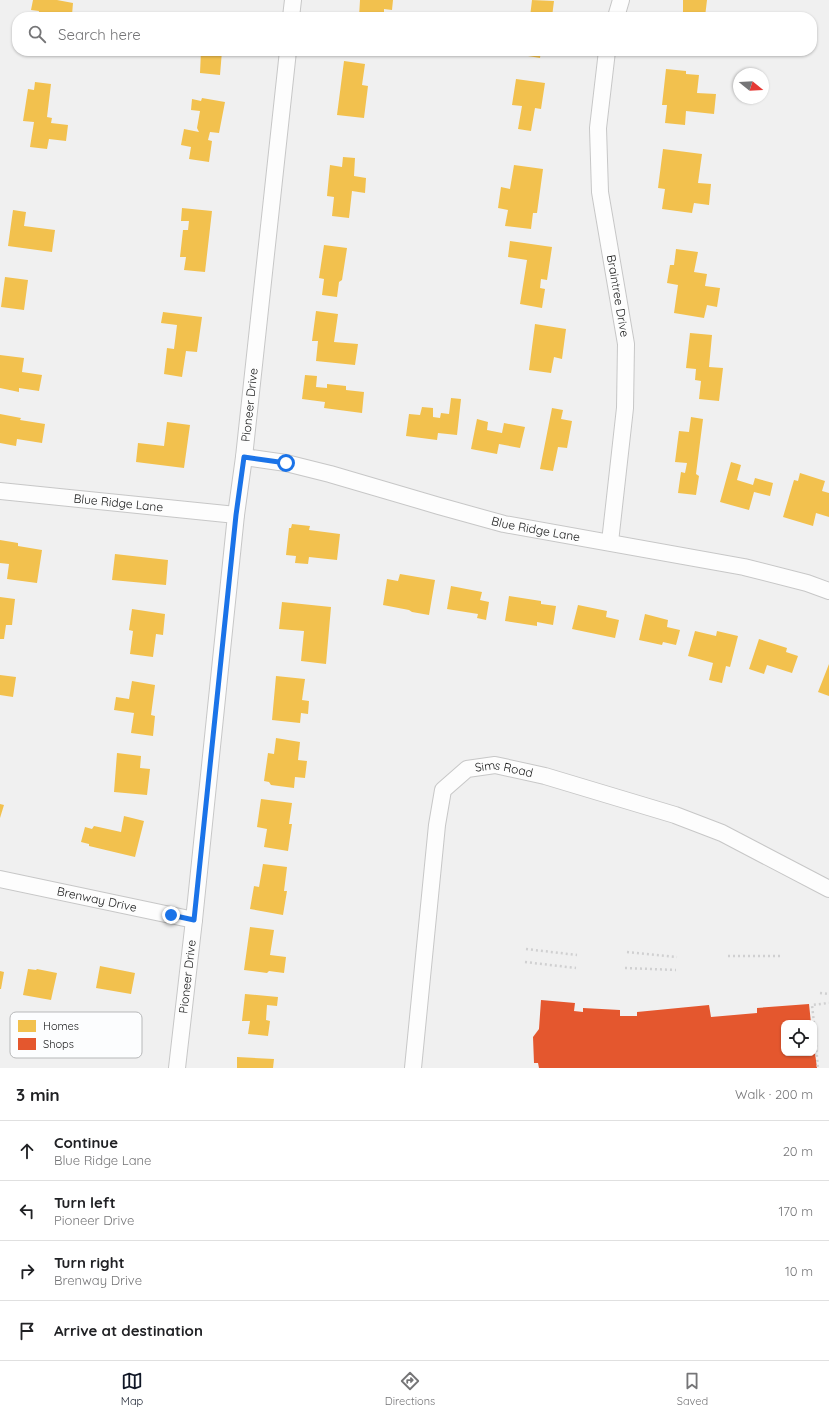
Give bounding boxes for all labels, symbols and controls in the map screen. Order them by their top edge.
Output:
search box [12,12,817,56]
icon: search [26,23,48,45]
text: Search here [58,25,141,44]
north arrow [733,68,769,104]
street label: Braintree Drive [604,254,633,338]
street label: Pioneer Drive [238,367,261,443]
route start [277,454,295,472]
street label: Blue Ridge Lane [73,491,164,515]
street label: Blue Ridge Lane [490,513,582,545]
street label: Sims Road [474,757,534,780]
street label: Brenway Drive [56,883,138,915]
route end [162,906,180,924]
street label: Pioneer Drive [175,939,199,1014]
legend [10,1012,142,1058]
text: Homes [43,1019,79,1033]
map controls [781,1020,817,1056]
button: locate [781,1020,817,1056]
text: Shops [43,1037,74,1051]
text: 3 min [16,1084,60,1105]
text: Walk · 200 m [735,1086,813,1102]
text: Continue [54,1133,118,1152]
icon: ahead [16,1140,38,1162]
text: 20 m [783,1143,813,1159]
text: Blue Ridge Lane [54,1152,151,1168]
text: Turn left [54,1193,116,1212]
icon: left [16,1200,38,1222]
text: 170 m [778,1203,813,1219]
text: Pioneer Drive [54,1212,134,1228]
text: Turn right [54,1253,125,1272]
icon: right [16,1260,38,1282]
text: 10 m [785,1263,813,1279]
text: Brenway Drive [54,1272,142,1288]
icon: arrive [16,1320,38,1342]
text: Arrive at destination [54,1321,203,1340]
tab: Map [121,1370,143,1408]
tab: Directions [385,1370,435,1408]
tab: Saved [677,1370,708,1408]

